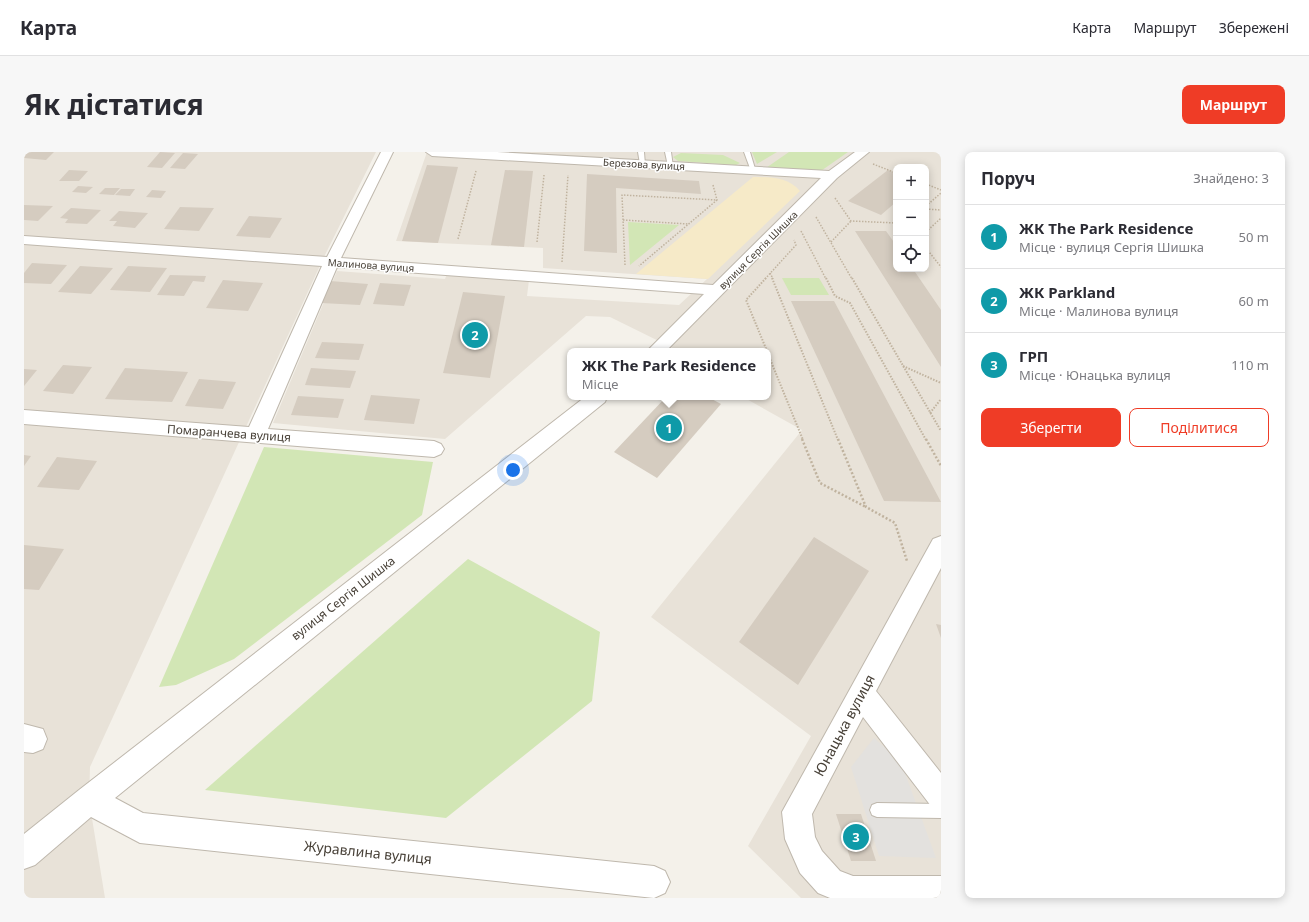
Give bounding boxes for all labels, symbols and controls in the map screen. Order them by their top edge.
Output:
text: Карта [20,15,77,41]
text: Карта [1072,18,1111,37]
text: Маршрут [1133,18,1197,37]
text: Збережені [1219,18,1289,37]
text: Як дістатися [24,85,204,123]
button: Маршрут [1182,85,1285,124]
street label: Березова вулиця [603,155,685,173]
map controls [893,164,929,272]
button: + [893,164,929,200]
text: Поруч [981,167,1035,190]
text: Знайдено: 3 [1193,169,1269,187]
button: − [893,200,929,236]
street label: вулиця Сергія Шишка [716,208,800,292]
text: ЖК The Park Residence [1019,218,1193,238]
text: 1 [990,228,998,246]
text: 50 m [1239,228,1269,246]
button: locate [893,236,929,272]
text: Місце · вулиця Сергія Шишка [1019,238,1204,256]
street label: Малинова вулиця [327,255,415,275]
text: ЖК Parkland [1019,282,1115,302]
text: 2 [990,292,998,310]
text: 60 m [1239,292,1269,310]
text: Місце · Малинова вулиця [1019,302,1179,320]
pin: 2 [462,320,488,350]
text: ГРП [1019,346,1048,366]
popup [567,348,771,400]
text: ЖК The Park Residence [582,355,756,375]
text: 3 [990,356,998,374]
text: 110 m [1231,356,1269,374]
text: Місце · Юнацька вулиця [1019,366,1171,384]
text: Місце [582,375,618,393]
button: Зберегти [981,408,1121,447]
button: Поділитися [1129,408,1269,447]
pin: 1 [656,413,682,443]
street label: Помаранчева вулиця [166,420,292,446]
your location [503,460,523,480]
street label: вулиця Сергія Шишка [288,552,398,644]
street label: Юнацька вулиця [809,671,879,779]
pin: 3 [843,822,869,852]
street label: Журавлина вулиця [303,836,433,868]

